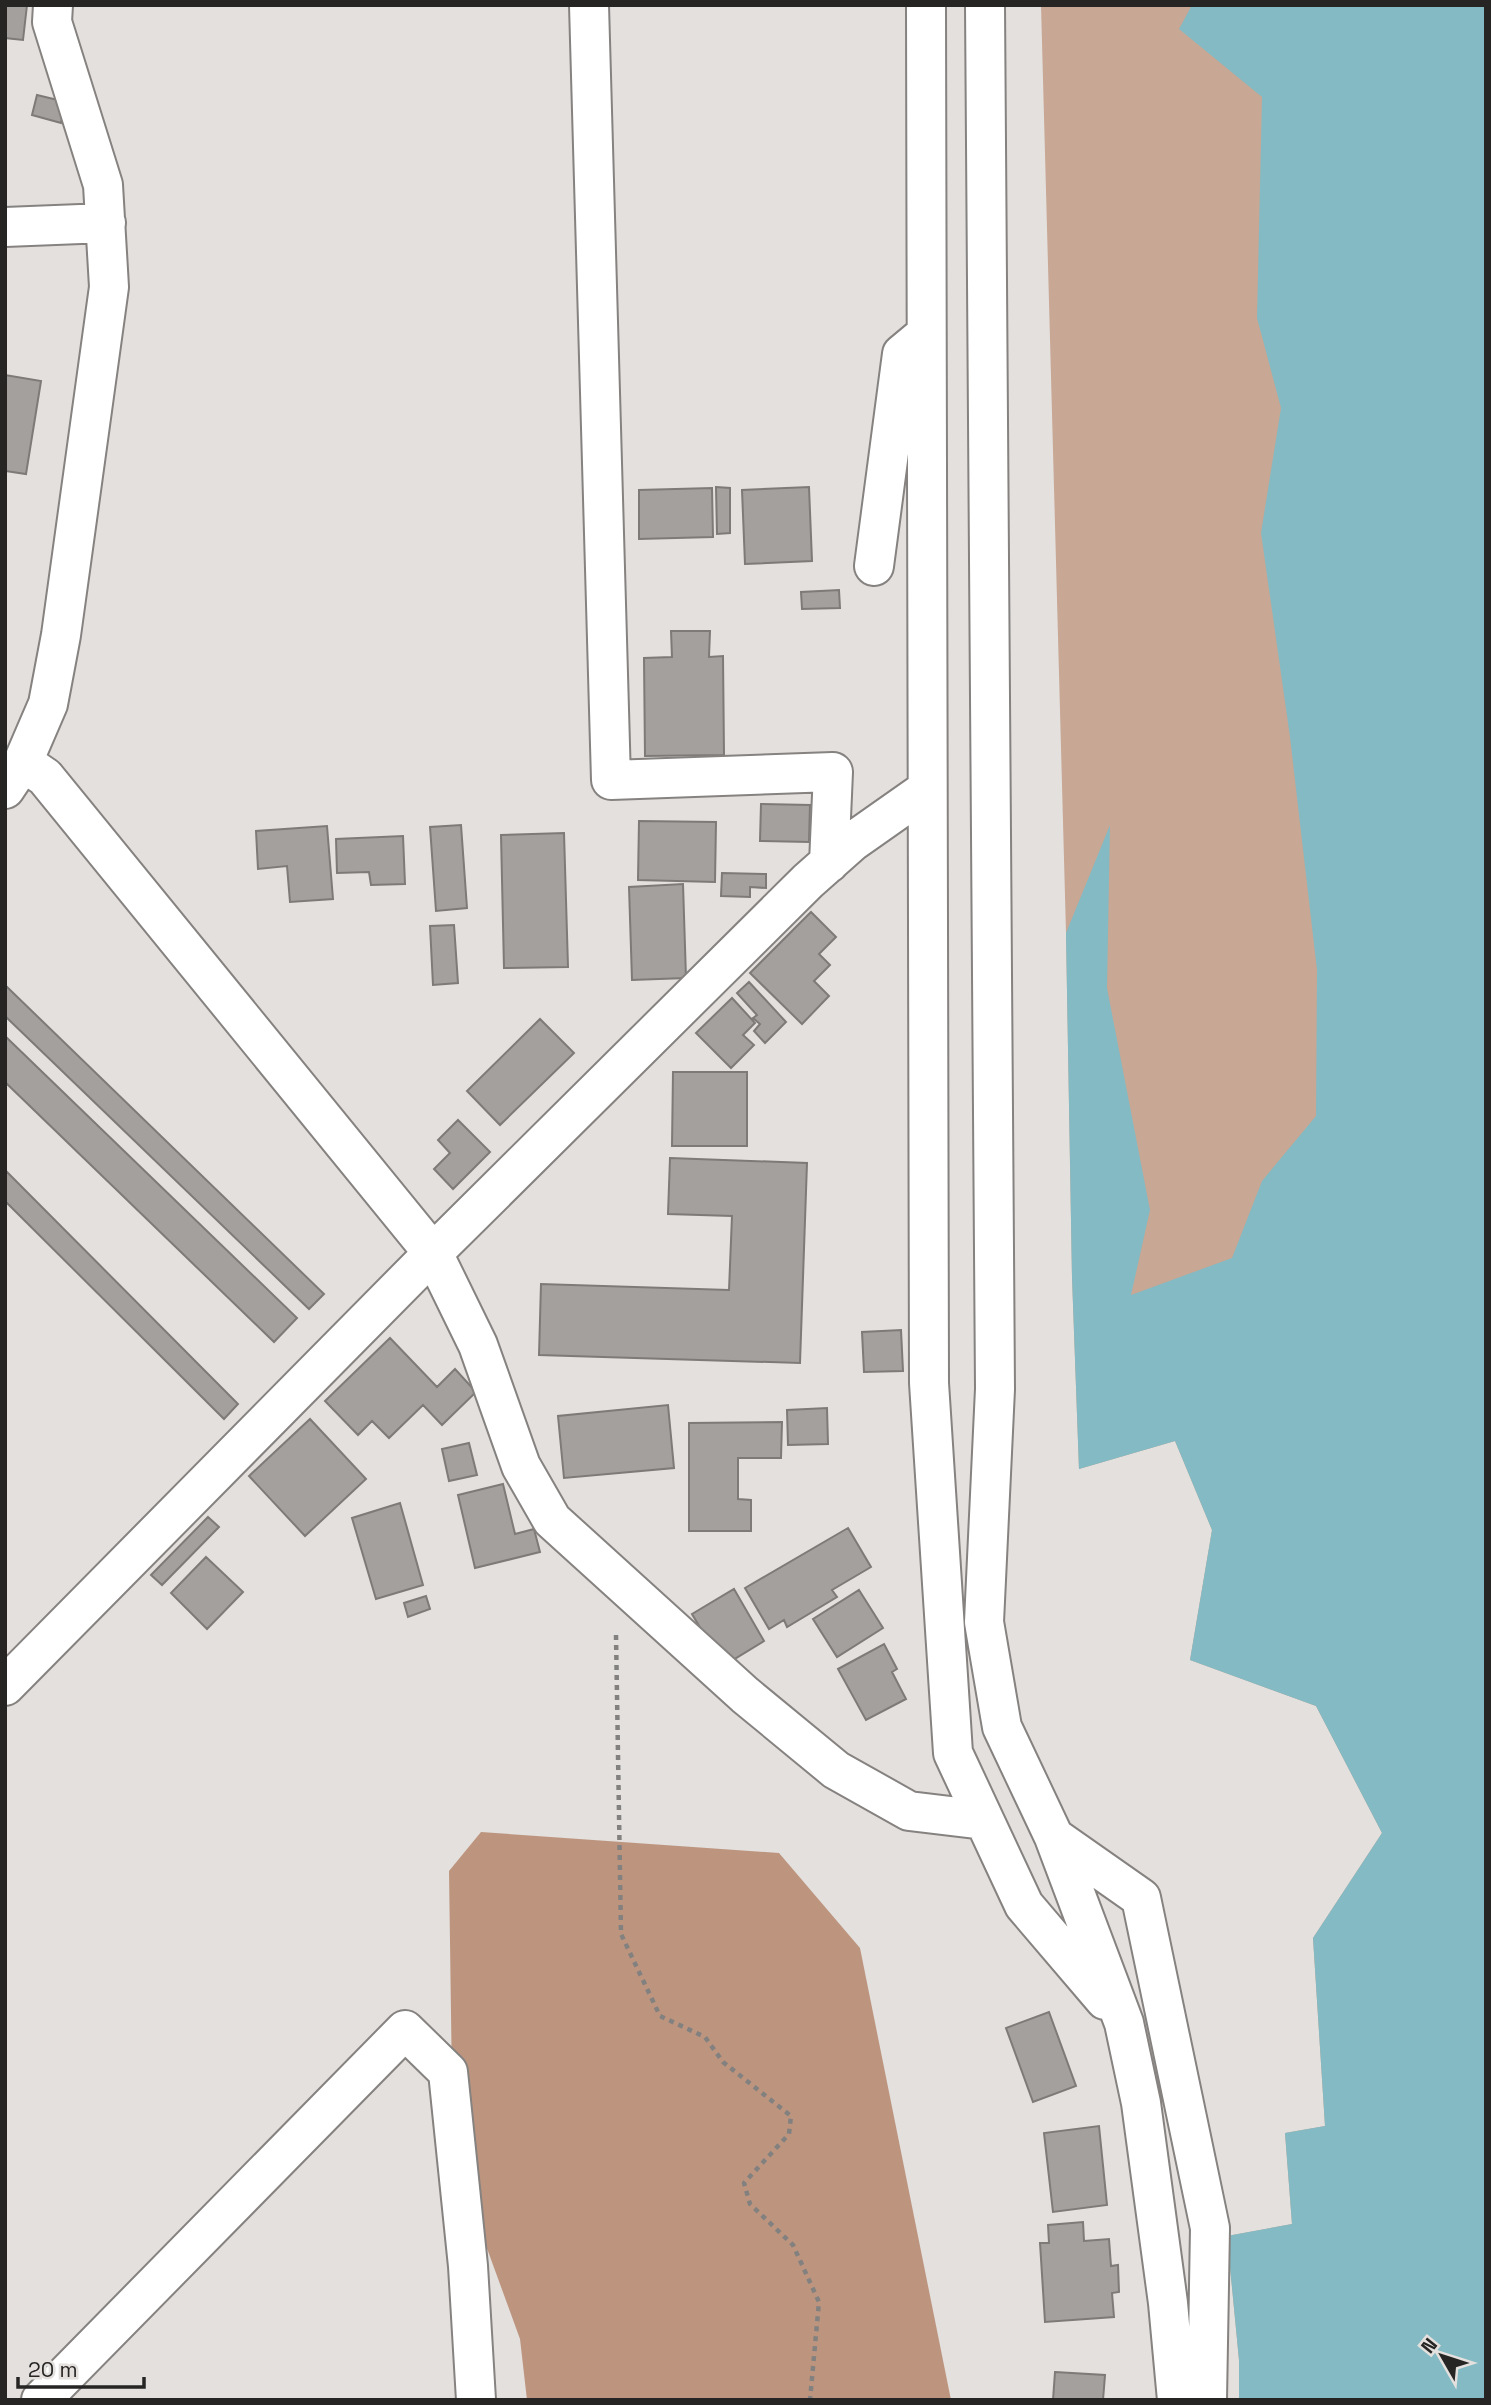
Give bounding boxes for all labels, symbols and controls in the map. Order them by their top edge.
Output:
north arrow [1407,2321,1477,2391]
text: N [1415,2333,1443,2358]
scale bar [18,2346,144,2390]
text: 20 m [28,2356,78,2383]

